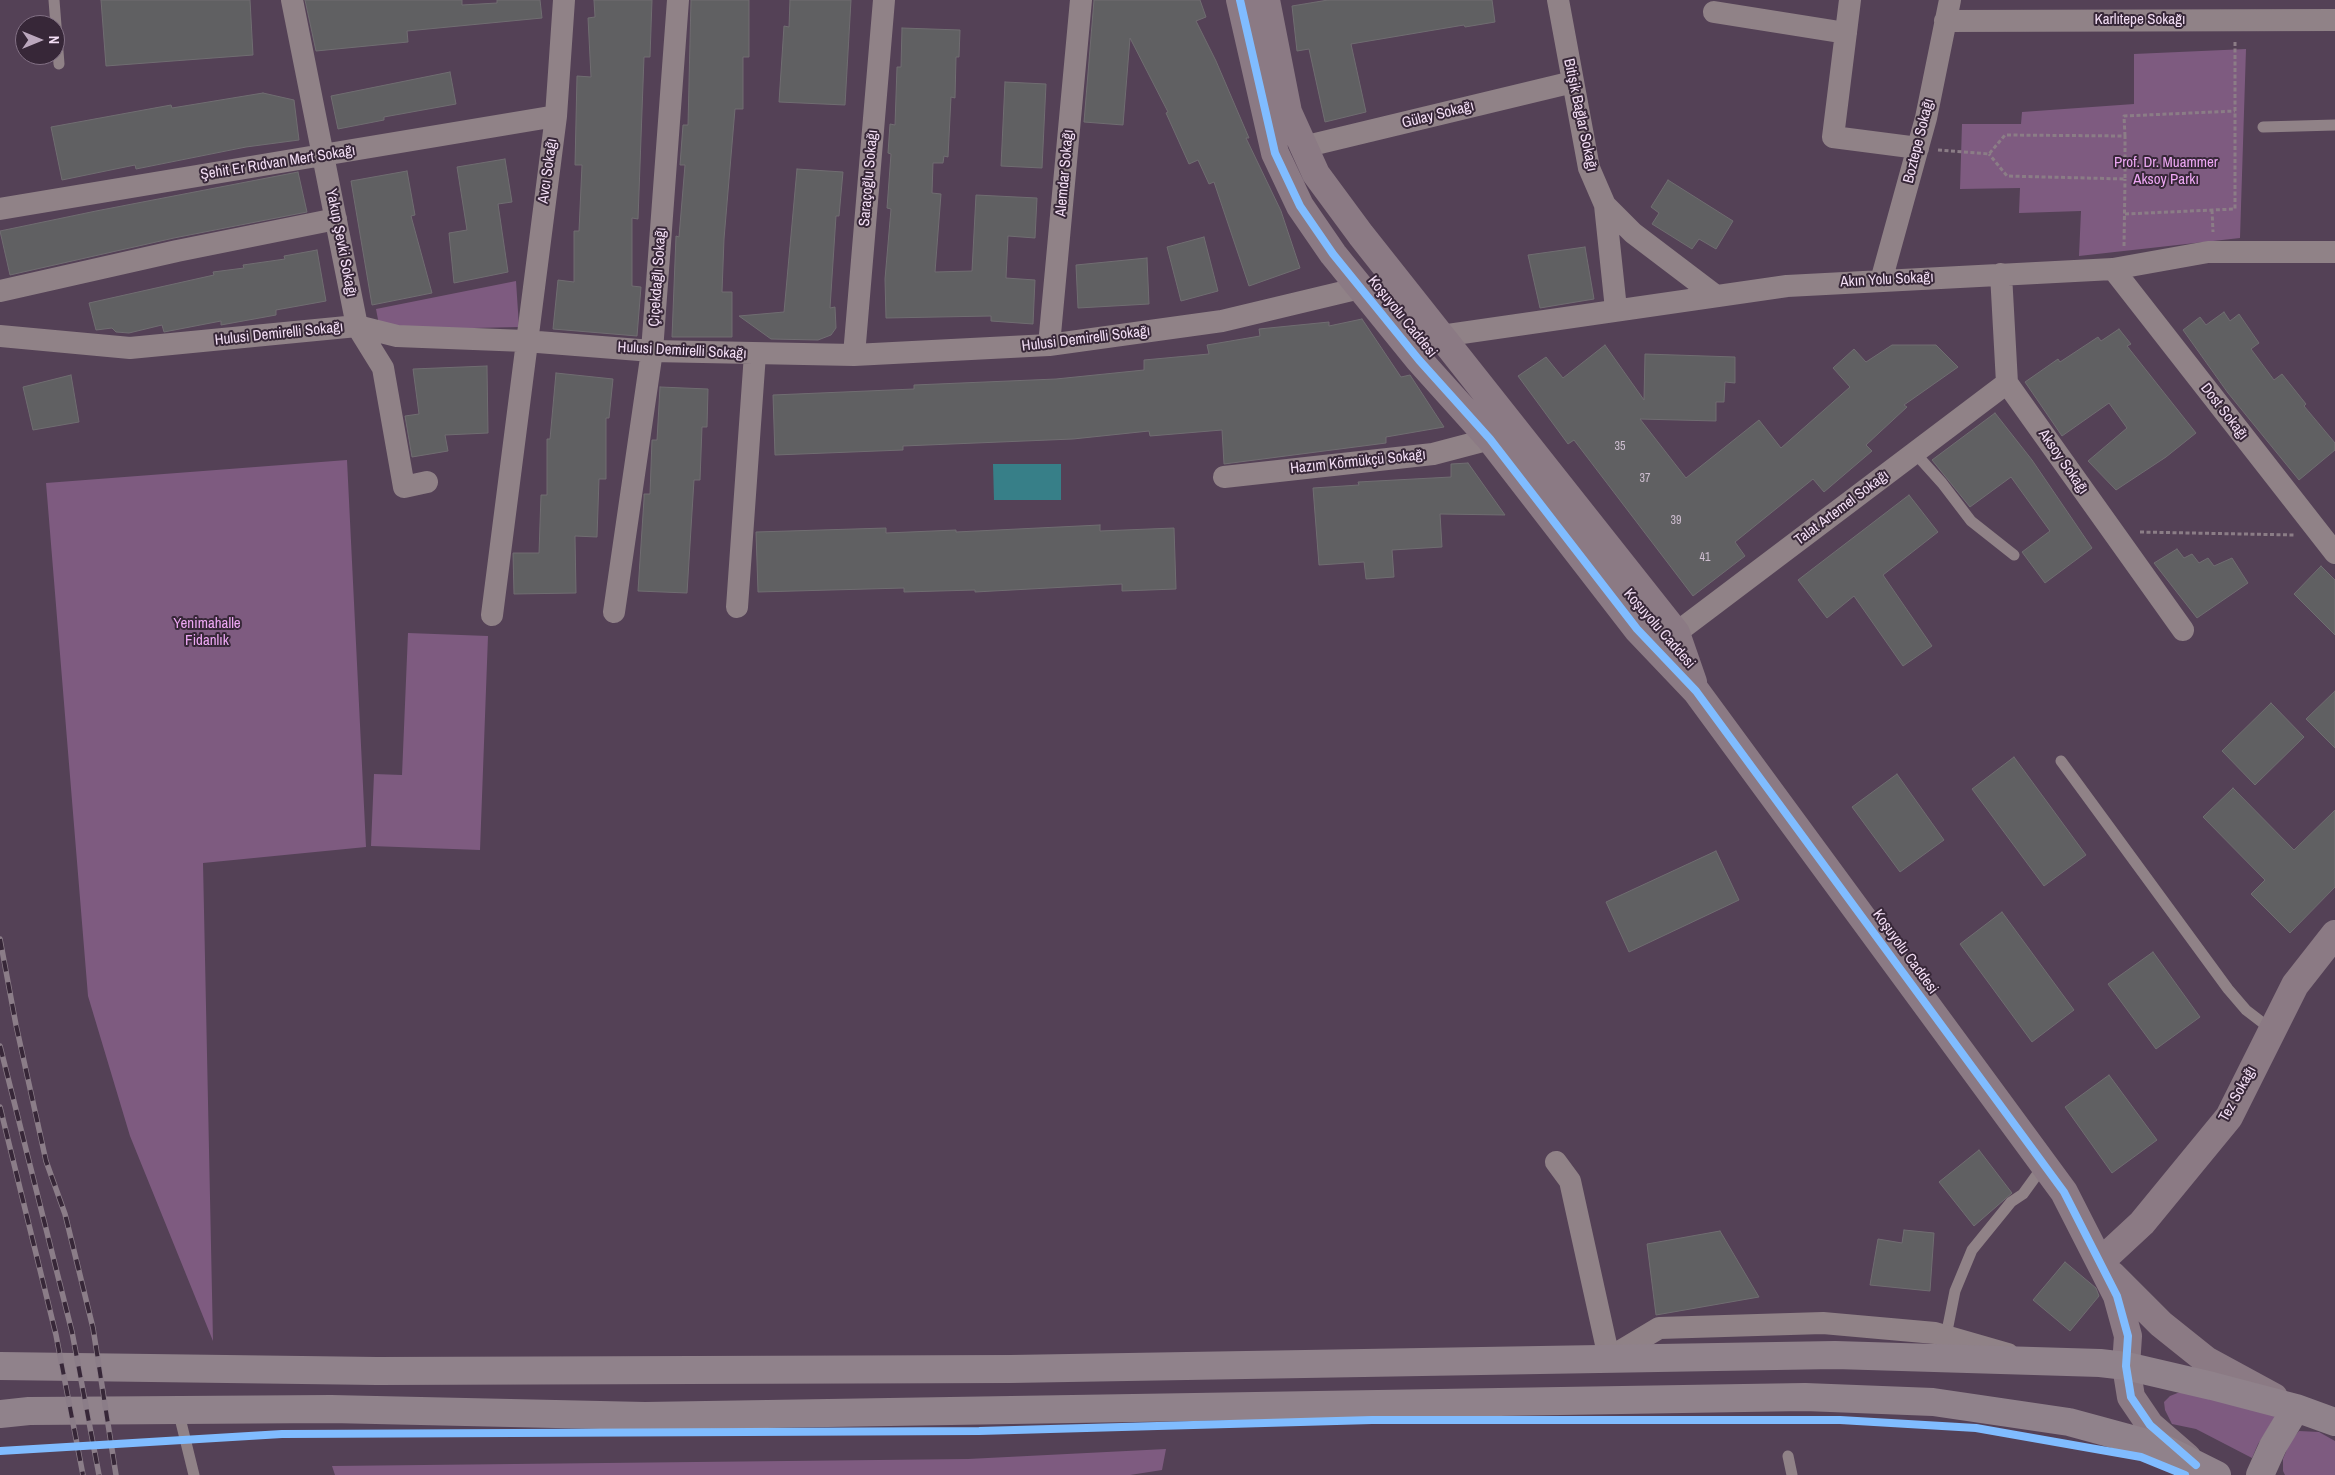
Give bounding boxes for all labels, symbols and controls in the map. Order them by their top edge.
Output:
street label: Karlıtepe Sokağı [2095,11,2185,29]
north arrow [15,15,65,65]
text: N [45,36,63,44]
street label: Bitişik Bağlar Sokağı [1559,57,1601,173]
street label: Gülay Sokağı [1400,97,1476,133]
street label: Boztepe Sokağı [1900,97,1938,185]
street label: Saraçoğlu Sokağı [856,129,882,227]
street label: Alemdar Sokağı [1052,129,1078,217]
street label: Avcı Sokağı [535,137,561,205]
street label: Şehit Er Rıdvan Mert Sokağı [199,142,357,184]
park label: Prof. Dr. Muammer Aksoy Parkı [2114,154,2218,189]
street label: Yakup Şevki Sokağı [322,187,360,299]
street label: Çiçekdağlı Sokağı [646,227,670,327]
street label: Akın Yolu Sokağı [1840,269,1934,291]
street label: Koşuyolu Caddesi [1364,273,1440,361]
street label: Hulusi Demirelli Sokağı [214,318,344,350]
street label: Hulusi Demirelli Sokağı [1021,322,1151,356]
street label: Hulusi Demirelli Sokağı [617,339,747,363]
street label: Dost Sokağı [2196,380,2252,444]
street label: Aksoy Sokağı [2034,426,2092,498]
house number: 35 [1615,440,1625,454]
street label: Hazım Körmükçü Sokağı [1289,446,1427,478]
street label: Talat Artemel Sokağı [1791,467,1893,549]
house number: 37 [1640,472,1650,486]
house number: 39 [1671,514,1681,528]
house number: 41 [1700,551,1710,565]
street label: Koşuyolu Caddesi [1619,585,1699,673]
park label: Yenimahalle Fidanlık [173,615,241,650]
street label: Koşuyolu Caddesi [1868,906,1942,998]
street label: Tez Sokağı [2215,1063,2261,1125]

